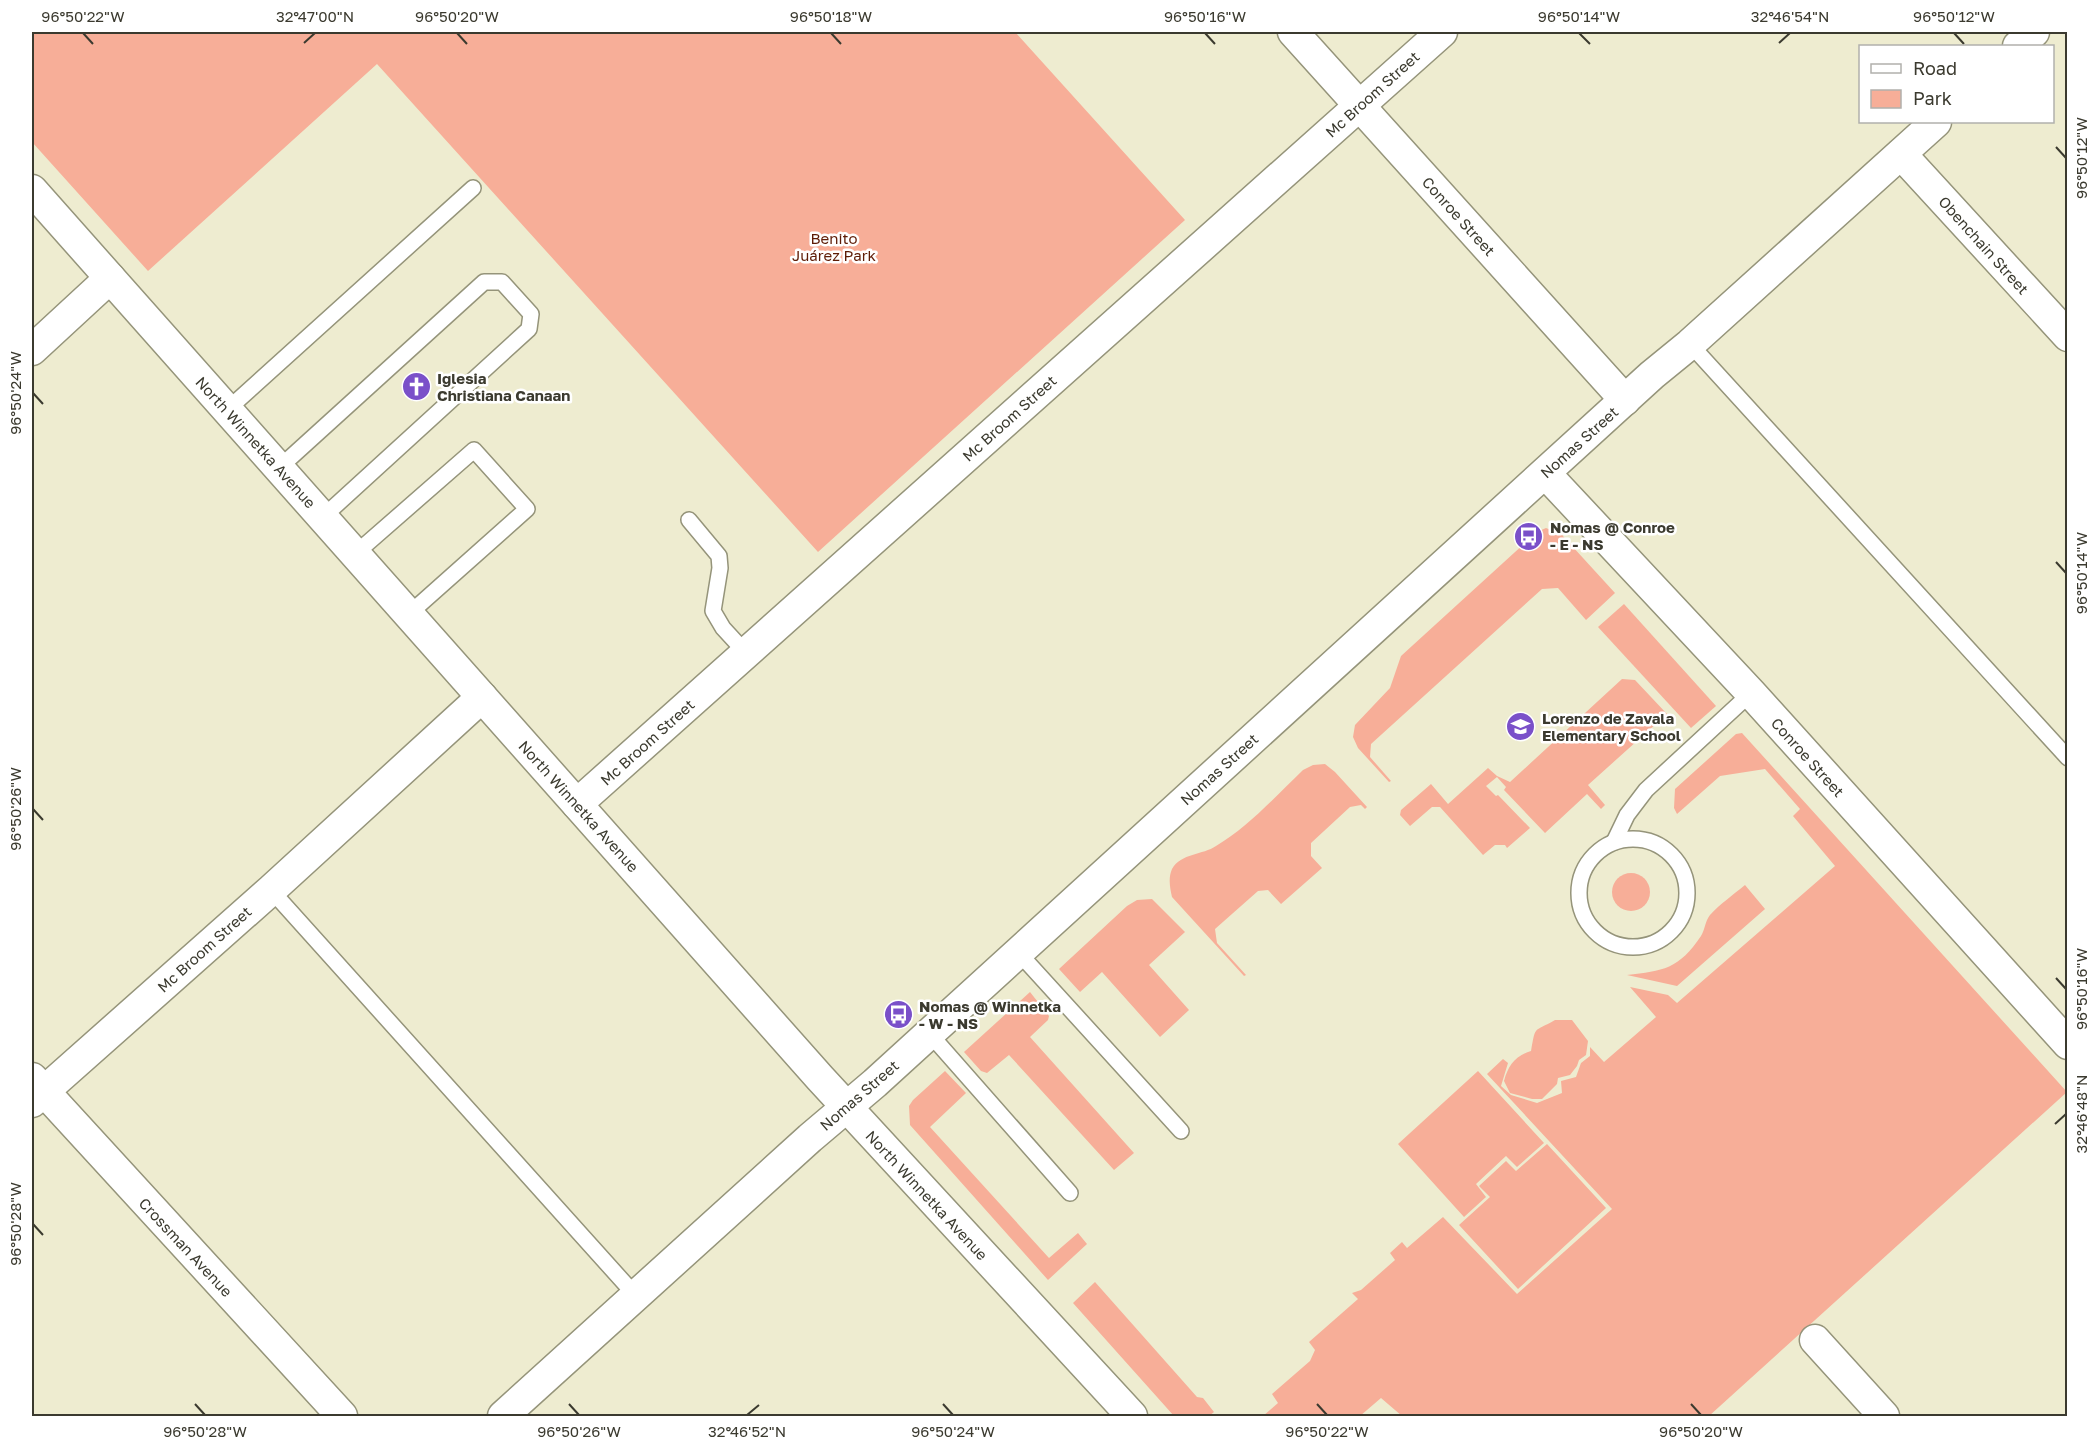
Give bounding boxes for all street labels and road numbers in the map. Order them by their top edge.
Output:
street label: Mc Broom Street [1321,47,1423,141]
street label: Conroe Street [1419,173,1499,259]
street label: Obenchain Street [1935,192,2033,298]
street label: Mc Broom Street [958,371,1060,465]
street label: North Winnetka Avenue [192,373,320,512]
street label: Nomas Street [1536,402,1622,482]
street label: Mc Broom Street [596,695,698,789]
street label: Conroe Street [1768,714,1848,800]
street label: Nomas Street [1176,729,1262,809]
street label: North Winnetka Avenue [515,737,643,876]
street label: Mc Broom Street [153,902,255,996]
street label: Nomas Street [816,1056,902,1134]
street label: North Winnetka Avenue [862,1126,992,1264]
street label: Crossman Avenue [136,1194,237,1300]

